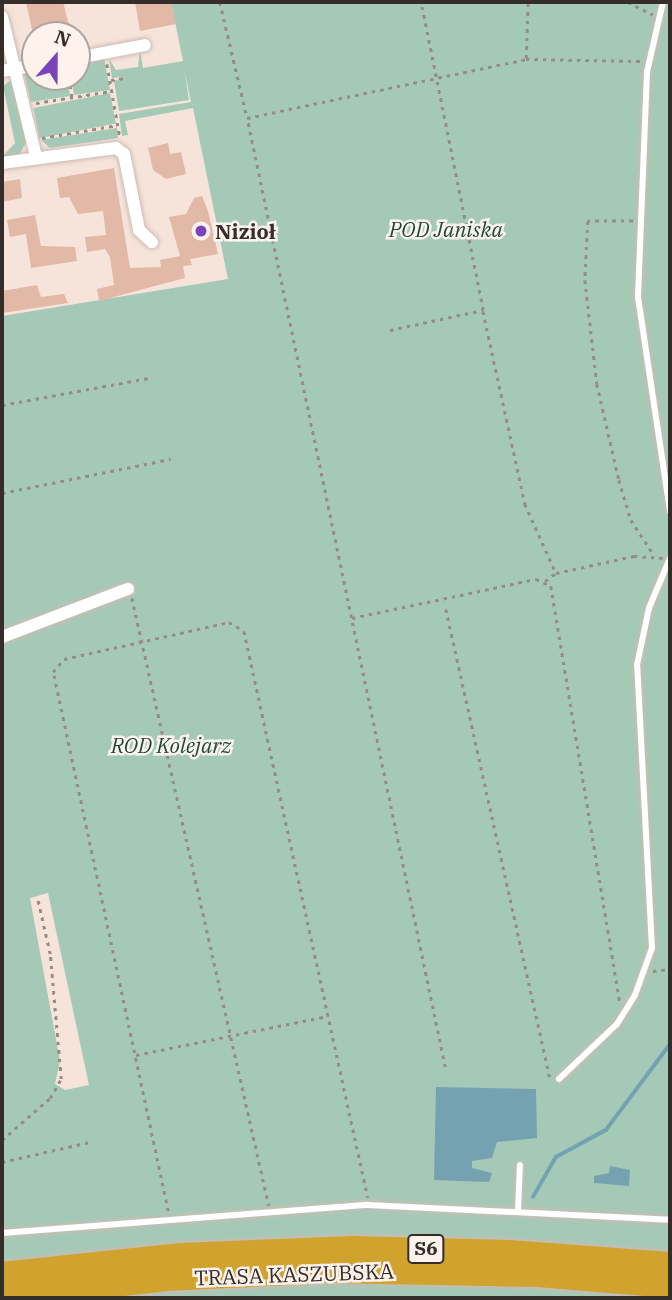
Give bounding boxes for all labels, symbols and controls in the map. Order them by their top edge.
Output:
north arrow [21,21,91,91]
text: N [51,24,74,52]
park label: POD Janiska [389,216,503,242]
place label: Nizioł [215,218,276,244]
marker: Nizioł [193,223,209,239]
park label: ROD Kolejarz [111,732,231,758]
road number: S6 [407,1233,445,1264]
street label: TRASA KASZUBSKA [194,1258,394,1290]

